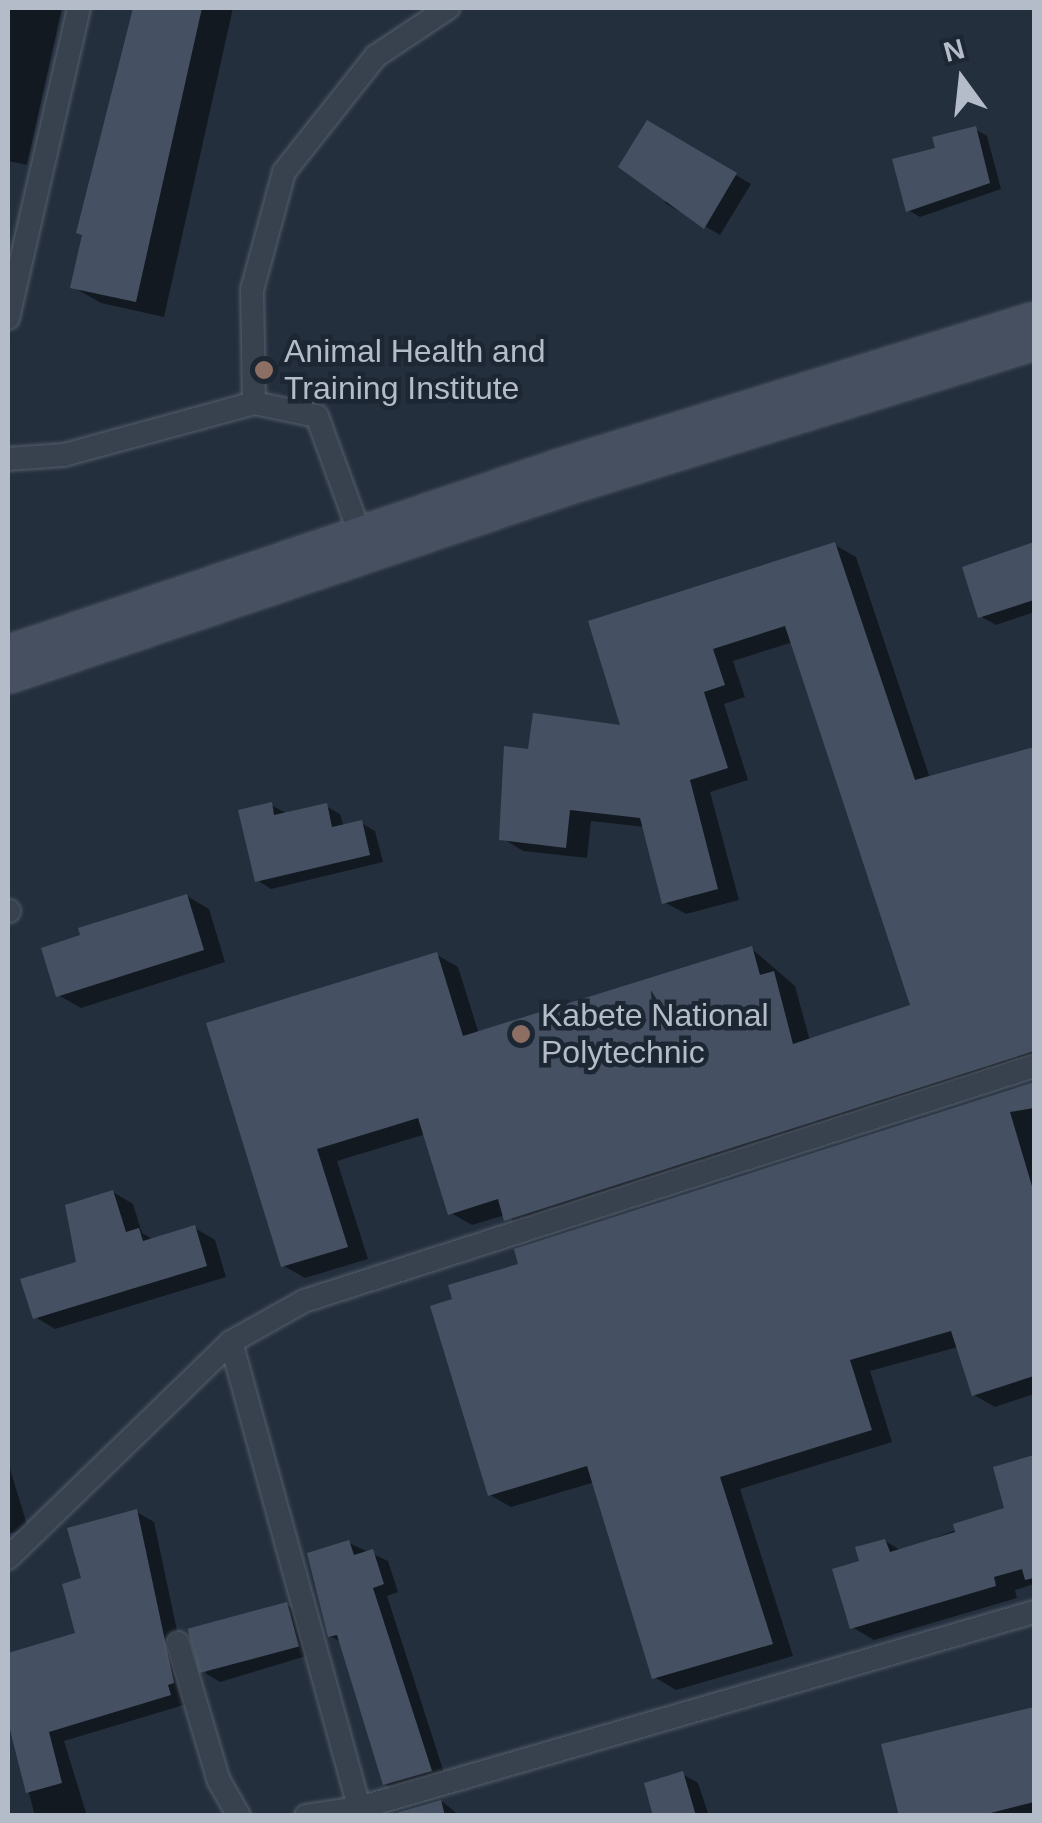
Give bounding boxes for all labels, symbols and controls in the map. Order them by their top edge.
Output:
north arrow [912,30,1012,130]
text: N [940,33,968,68]
place label: Animal Health and Training Institute [284,333,545,408]
marker: Animal Health and Training Institute [253,359,275,381]
place label: Kabete National Polytechnic [541,997,769,1072]
marker: Kabete National Polytechnic [510,1023,532,1045]

